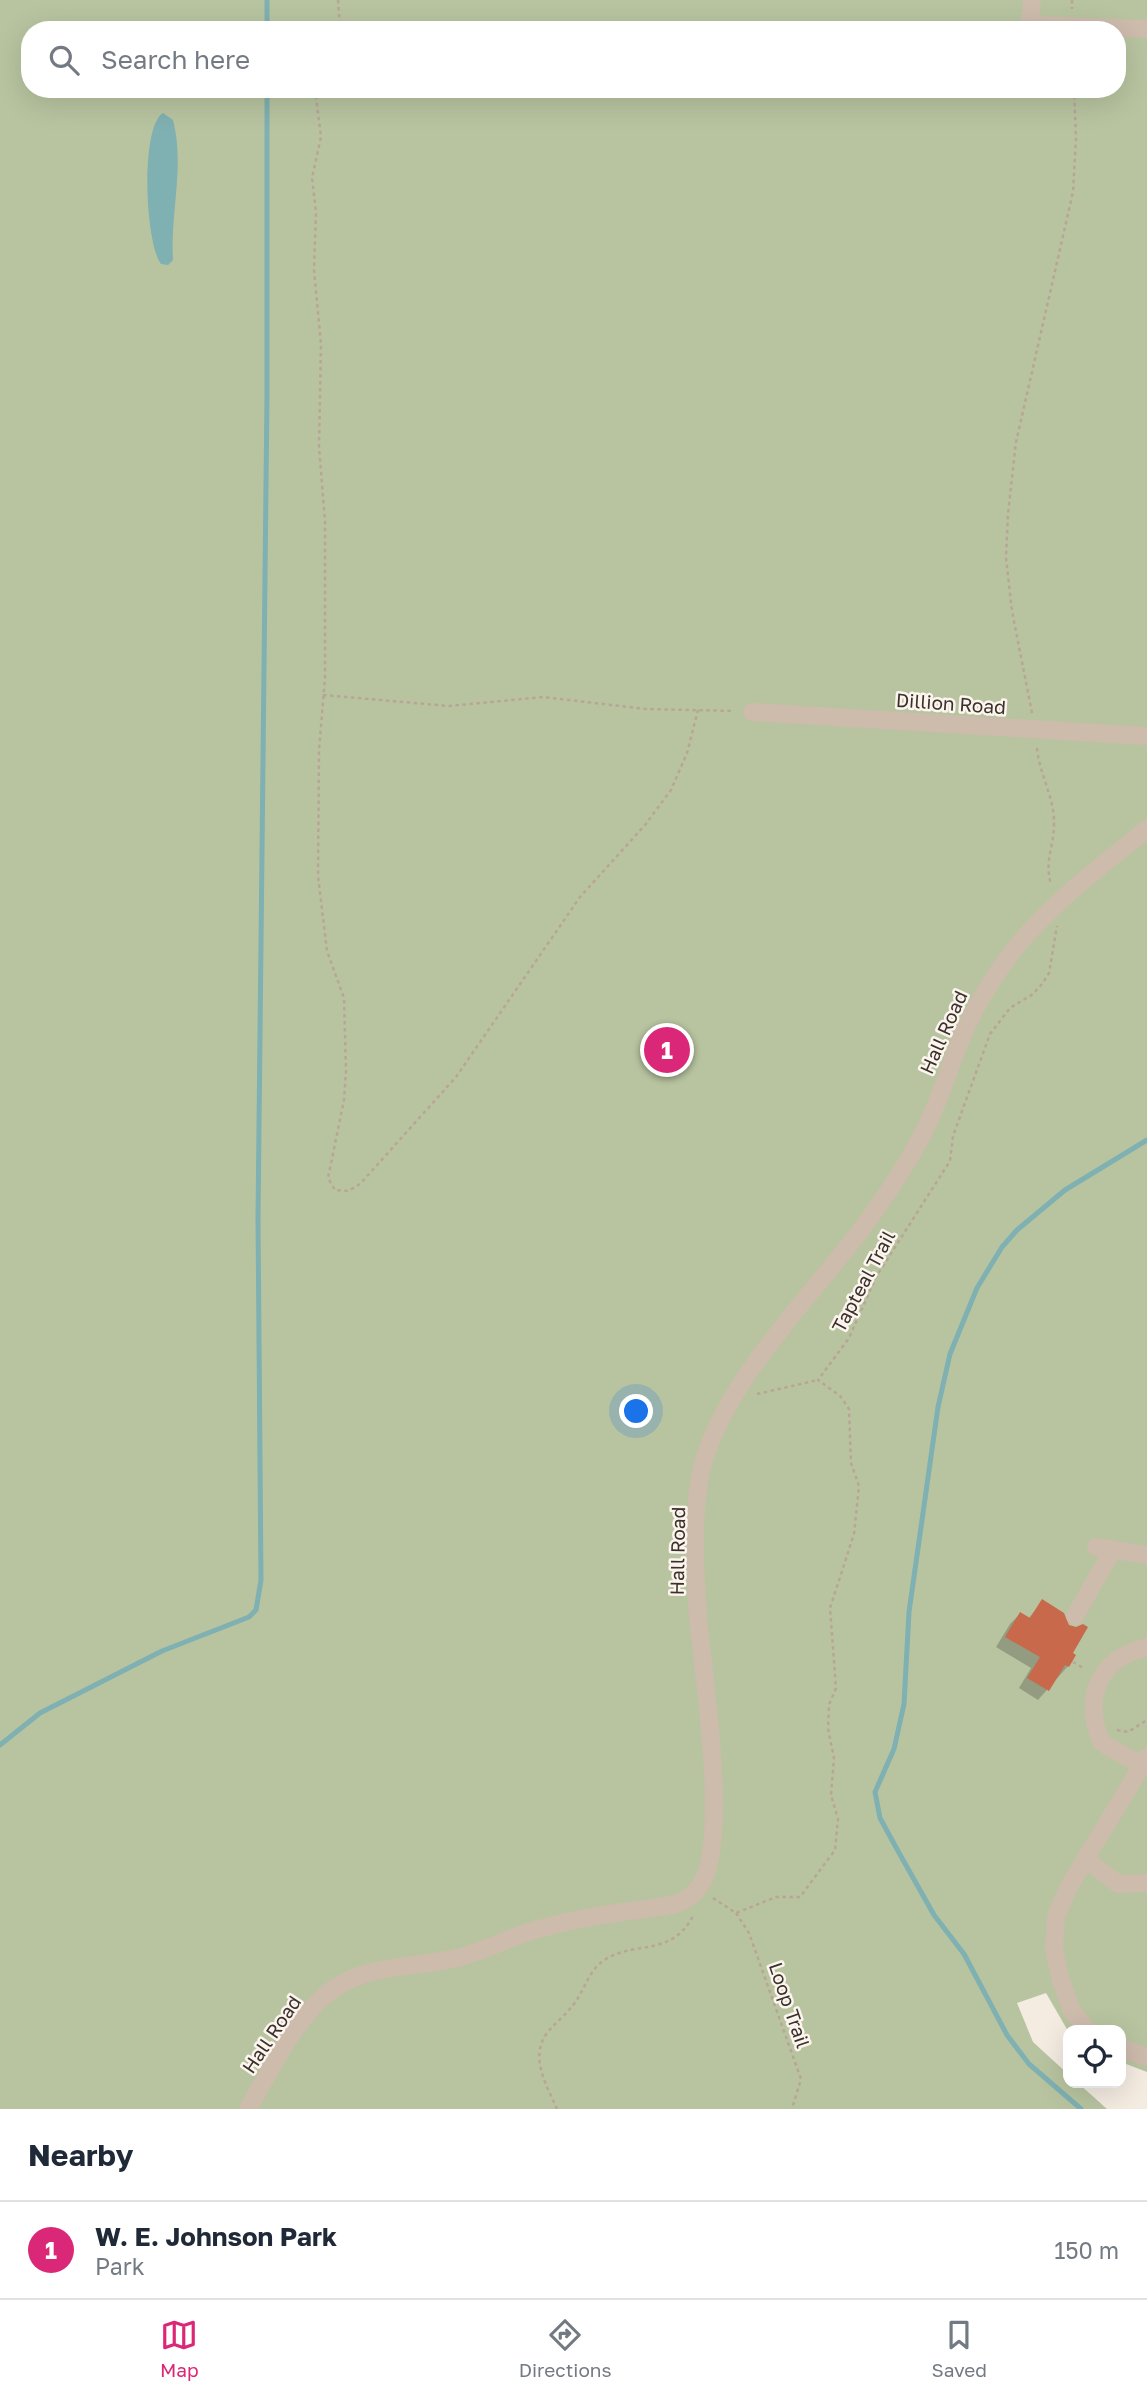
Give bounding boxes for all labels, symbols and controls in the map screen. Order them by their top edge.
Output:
search box [21,21,1126,98]
icon: search [45,41,83,79]
text: Search here [101,44,250,75]
street label: Dillion Road [895,688,1007,718]
street label: Hall Road [914,987,972,1077]
pin: 1 [644,1024,690,1076]
street label: Tapteal Trail [827,1226,899,1336]
your location [619,1394,653,1428]
street label: Hall Road [665,1506,689,1596]
street label: Loop Trail [765,1959,815,2051]
street label: Hall Road [237,1991,305,2077]
map controls [1063,2025,1126,2088]
button: locate [1063,2025,1126,2088]
text: Nearby [28,2137,133,2173]
text: W. E. Johnson Park [95,2221,337,2252]
text: 1 [45,2236,57,2264]
text: 150 m [1054,2236,1119,2264]
text: Park [95,2252,145,2280]
tab: Map [160,2316,199,2381]
tab: Directions [519,2316,612,2381]
tab: Saved [932,2316,987,2381]

